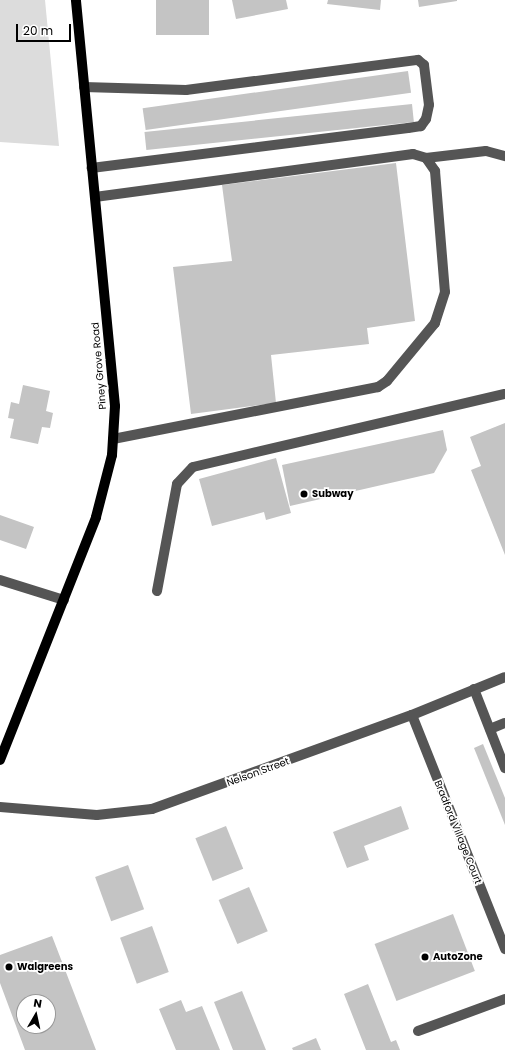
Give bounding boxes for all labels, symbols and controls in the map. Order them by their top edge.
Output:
scale bar [18,16,73,42]
text: 20 m [23,22,53,39]
street label: Piney Grove Road [89,322,109,410]
place label: Subway [312,488,353,500]
marker: Subway [299,489,309,499]
street label: Nelson Street [225,755,291,789]
street label: Bradford Village Court [432,778,484,886]
place label: AutoZone [433,951,483,963]
marker: AutoZone [420,952,430,962]
place label: Walgreens [17,961,73,973]
marker: Walgreens [4,962,14,972]
north arrow [16,994,56,1034]
text: N [32,995,43,1012]

